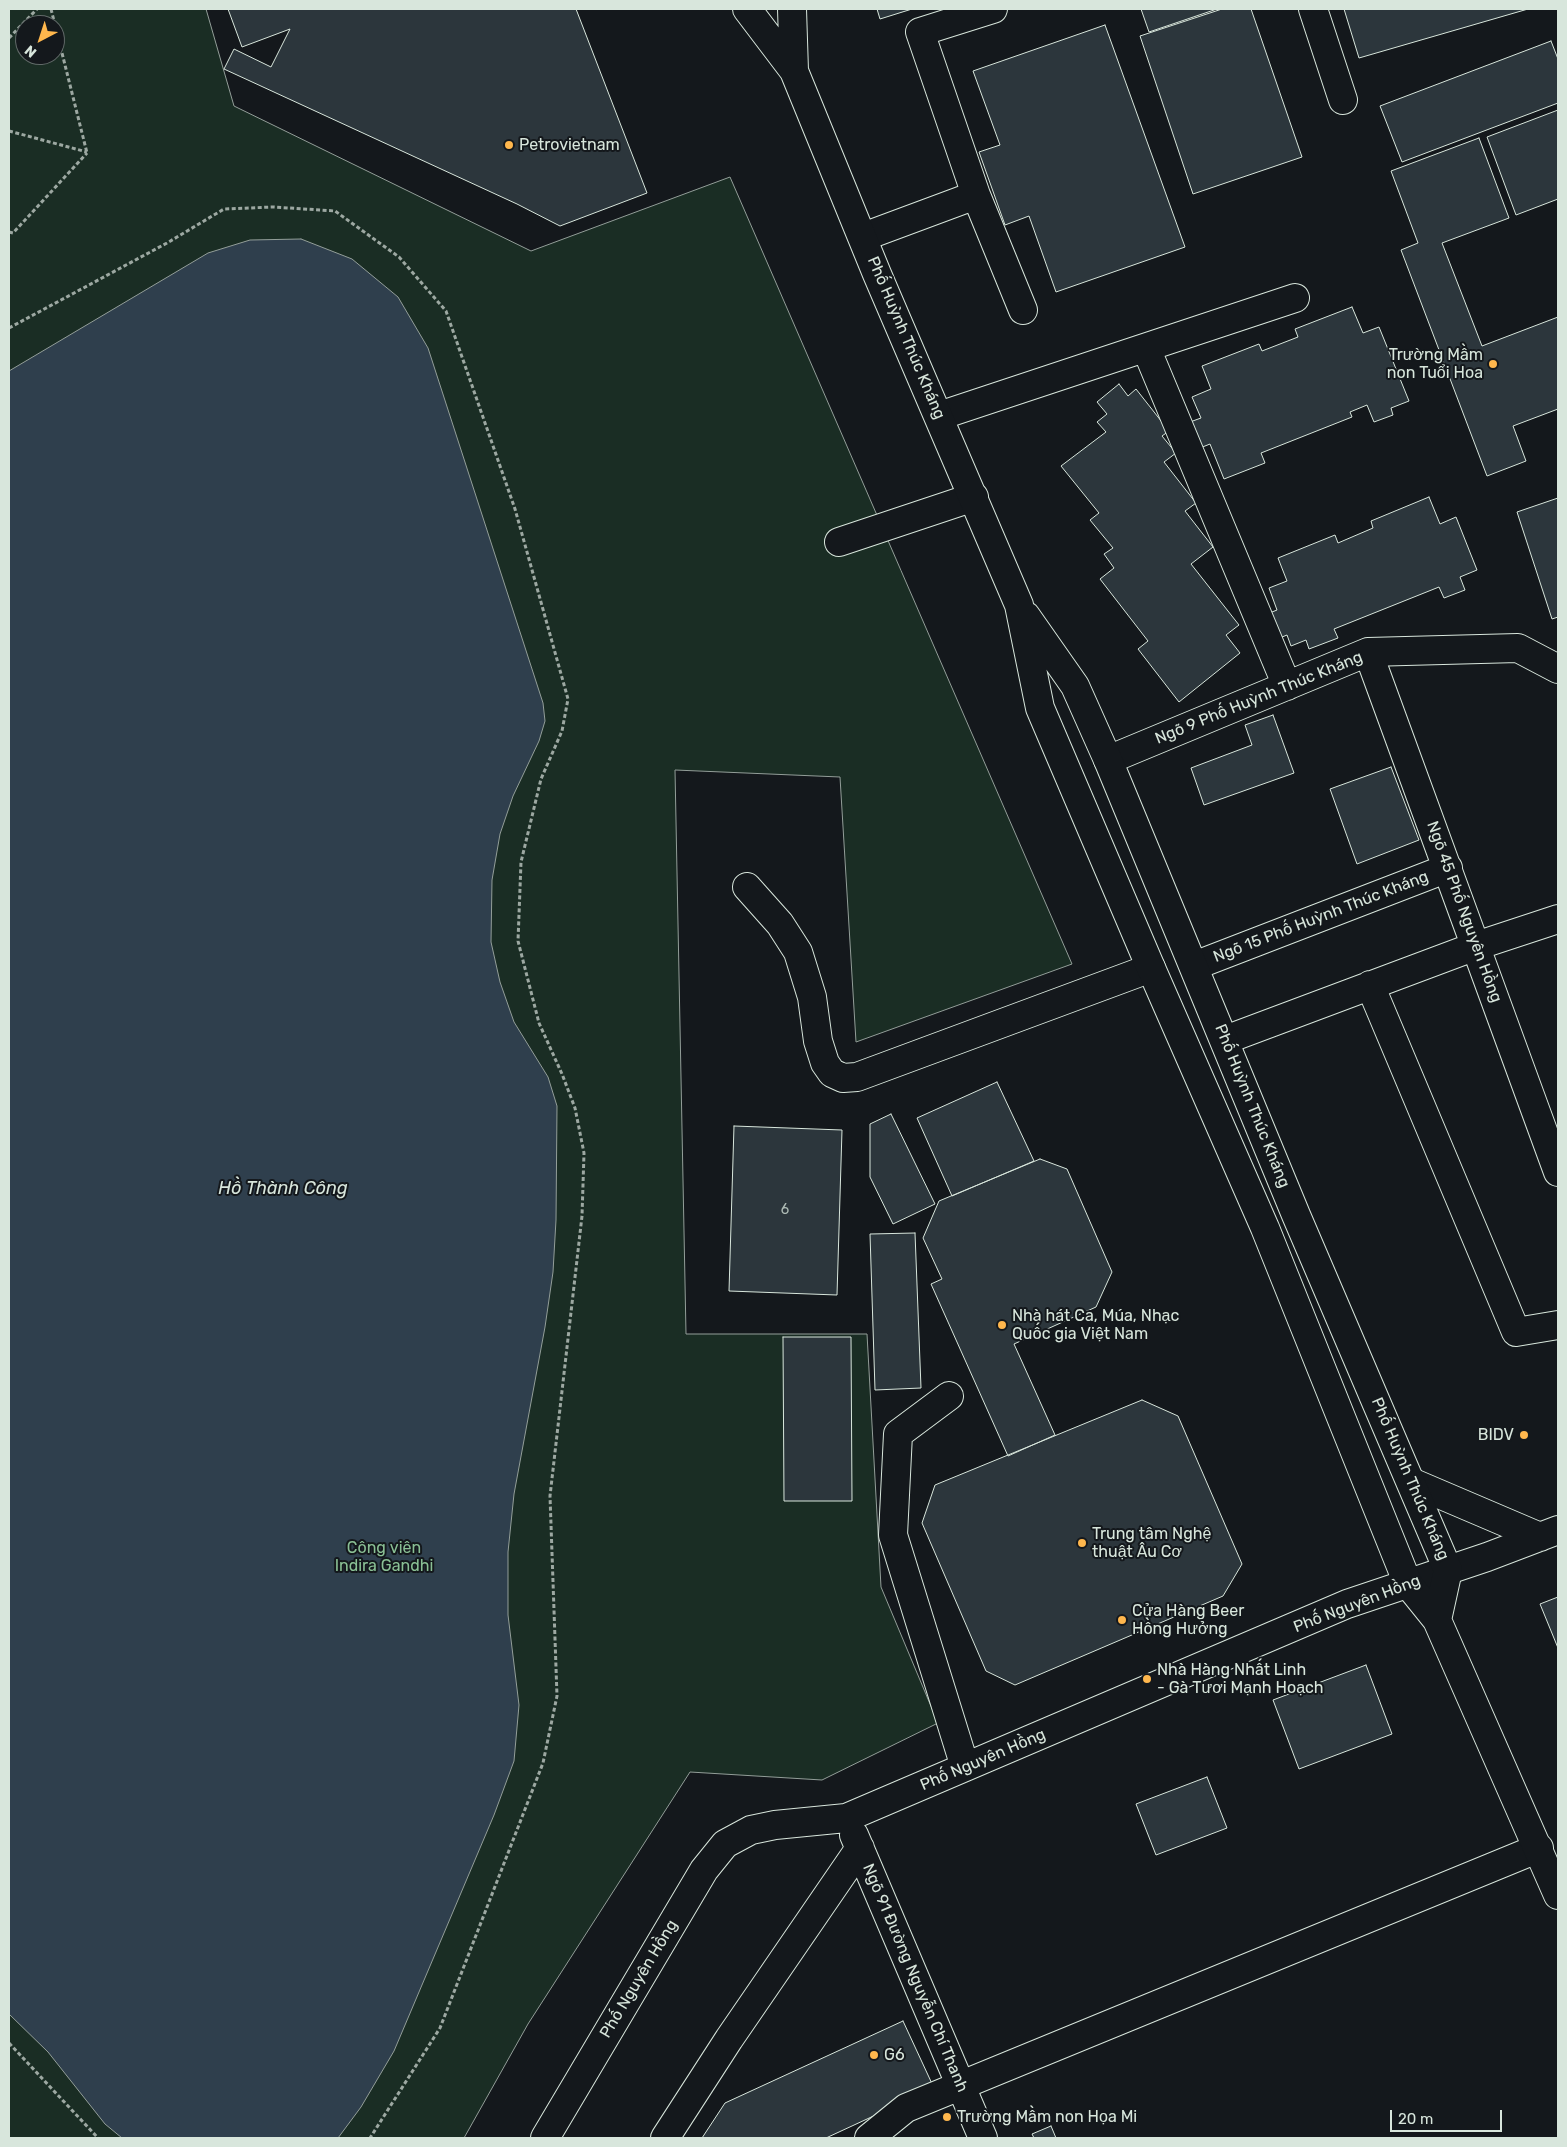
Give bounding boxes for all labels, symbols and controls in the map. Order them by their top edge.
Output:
north arrow [15,15,65,65]
text: N [21,41,40,61]
place label: Petrovietnam [519,135,620,155]
marker: Petrovietnam [503,139,515,151]
street label: Phố Huỳnh Thúc Kháng [863,254,949,422]
place label: Trường Mầm non Tuổi Hoa [1387,345,1483,383]
marker: Trường Mầm non Tuổi Hoa [1487,358,1499,370]
street label: Ngõ 9 Phố Huỳnh Thúc Kháng [1152,648,1366,748]
street label: Ngõ 45 Phố Nguyên Hồng [1422,819,1506,1005]
street label: Ngõ 15 Phố Huỳnh Thúc Kháng [1211,867,1431,967]
street label: Phố Huỳnh Thúc Kháng [1210,1021,1294,1191]
water label: Hồ Thành Công [218,1178,348,1200]
house number: 6 [781,1202,789,1218]
place label: Nhà hát Ca, Múa, Nhạc Quốc gia Việt Nam [1012,1306,1179,1344]
marker: Nhà hát Ca, Múa, Nhạc Quốc gia Việt Nam [996,1319,1008,1331]
street label: Phố Huỳnh Thúc Kháng [1367,1395,1453,1563]
place label: BIDV [1478,1425,1514,1445]
marker: BIDV [1518,1429,1530,1441]
place label: Trung tâm Nghệ thuật Âu Cơ [1092,1524,1211,1562]
marker: Trung tâm Nghệ thuật Âu Cơ [1076,1537,1088,1549]
park label: Công viên Indira Gandhi [335,1538,433,1576]
street label: Phố Nguyên Hồng [1291,1571,1423,1637]
place label: Cửa Hàng Beer Hồng Hưởng [1132,1601,1244,1639]
marker: Cửa Hàng Beer Hồng Hưởng [1116,1614,1128,1626]
place label: Nhà Hàng Nhất Linh - Gà Tươi Mạnh Hoạch [1157,1660,1324,1698]
marker: Nhà Hàng Nhất Linh - Gà Tươi Mạnh Hoạch [1141,1673,1153,1685]
street label: Phố Nguyên Hồng [917,1725,1049,1795]
street label: Ngõ 91 Đường Nguyễn Chí Thanh [858,1861,972,2095]
street label: Phố Nguyên Hồng [596,1916,682,2042]
place label: G6 [884,2045,905,2065]
marker: G6 [868,2049,880,2061]
scale bar [1392,2100,1504,2132]
place label: Trường Mầm non Họa Mi [957,2107,1137,2127]
text: 20 m [1398,2110,1433,2128]
marker: Trường Mầm non Họa Mi [941,2111,953,2123]

